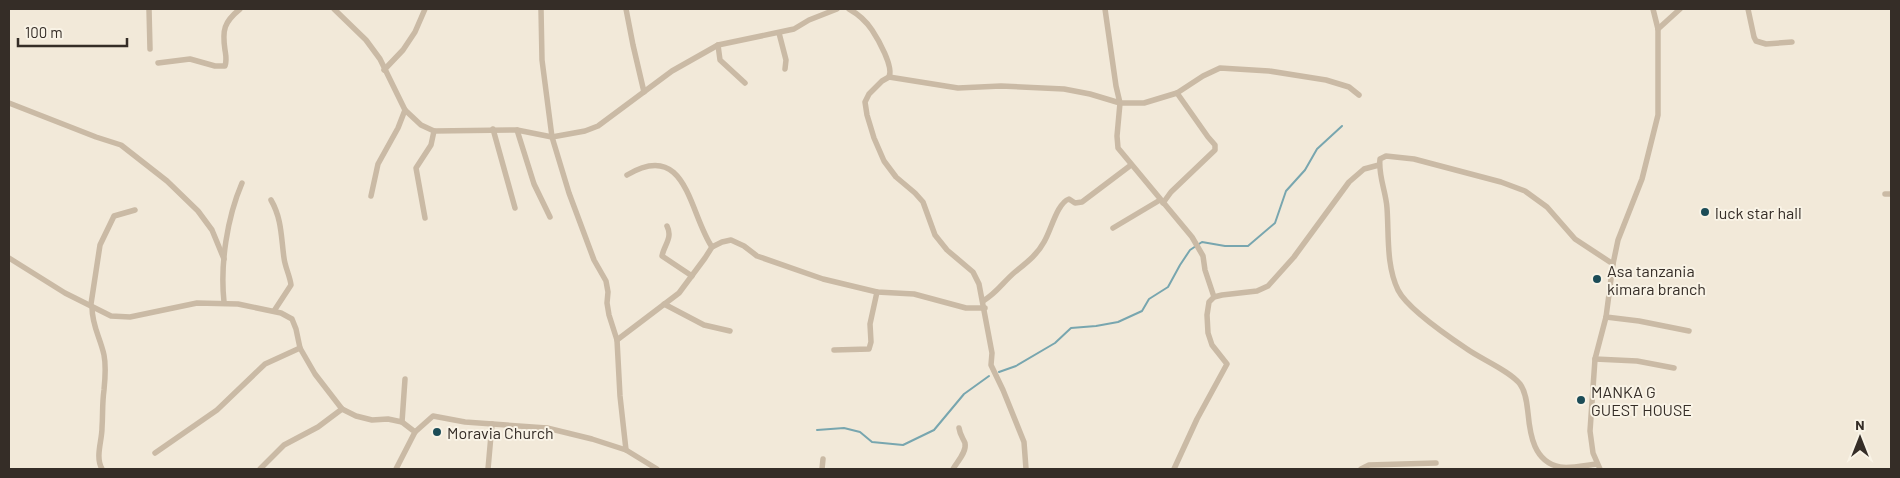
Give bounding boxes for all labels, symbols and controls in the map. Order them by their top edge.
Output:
scale bar [18,15,126,47]
text: 100 m [25,23,63,41]
place label: luck star hall [1715,203,1802,222]
marker: luck star hall [1699,206,1711,218]
place label: Asa tanzania kimara branch [1607,261,1706,298]
marker: Asa tanzania kimara branch [1591,273,1603,285]
place label: MANKA G GUEST HOUSE [1591,382,1692,419]
marker: MANKA G GUEST HOUSE [1575,394,1587,406]
north arrow [1835,413,1885,463]
text: N [1855,416,1865,433]
place label: Moravia Church [447,423,554,442]
marker: Moravia Church [431,426,443,438]

